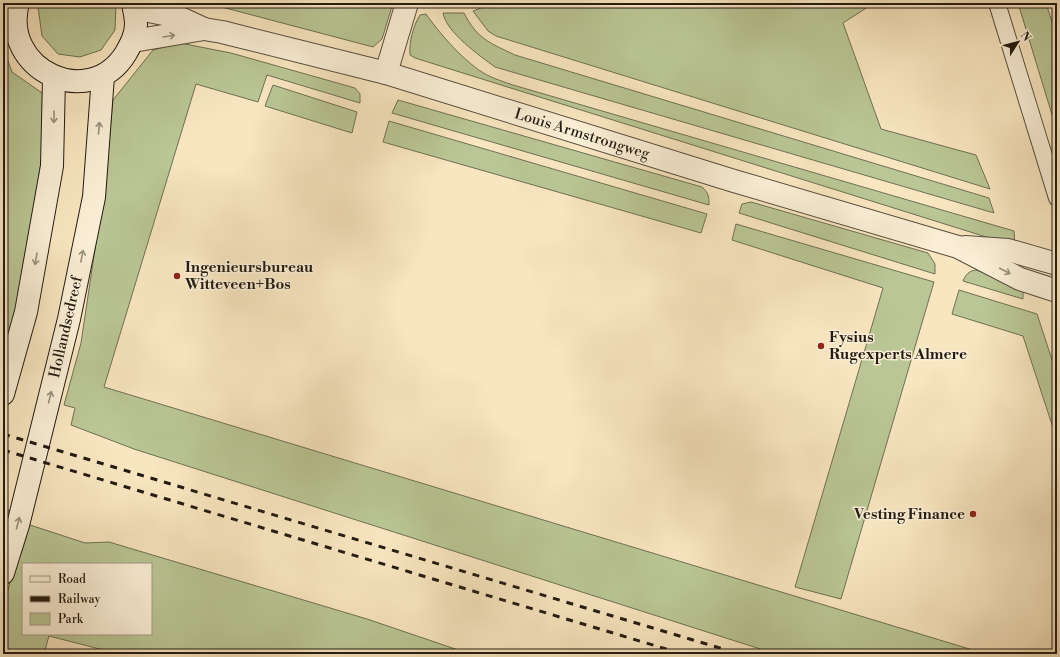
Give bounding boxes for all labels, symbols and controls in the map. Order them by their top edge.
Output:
north arrow [998,22,1038,62]
text: N [1017,29,1034,45]
one-way arrow [162,32,175,40]
street label: Louis Armstrongweg [512,104,652,164]
one-way arrow [50,110,57,123]
one-way arrow [96,122,103,135]
one-way arrow [78,250,86,263]
one-way arrow [32,252,40,265]
place label: Ingenieursbureau Witteveen+Bos [184,258,314,294]
one-way arrow [999,268,1011,276]
marker: Ingenieursbureau Witteveen+Bos [172,271,182,281]
street label: Hollandsedreef [45,274,87,380]
place label: Fysius Rugexperts Almere [829,328,967,364]
marker: Fysius Rugexperts Almere [816,341,826,351]
one-way arrow [47,391,55,404]
place label: Vesting Finance [853,505,965,524]
marker: Vesting Finance [968,509,978,519]
one-way arrow [15,516,22,529]
legend [22,563,152,635]
text: Road [58,572,86,587]
text: Railway [58,592,100,607]
text: Park [58,612,84,627]

